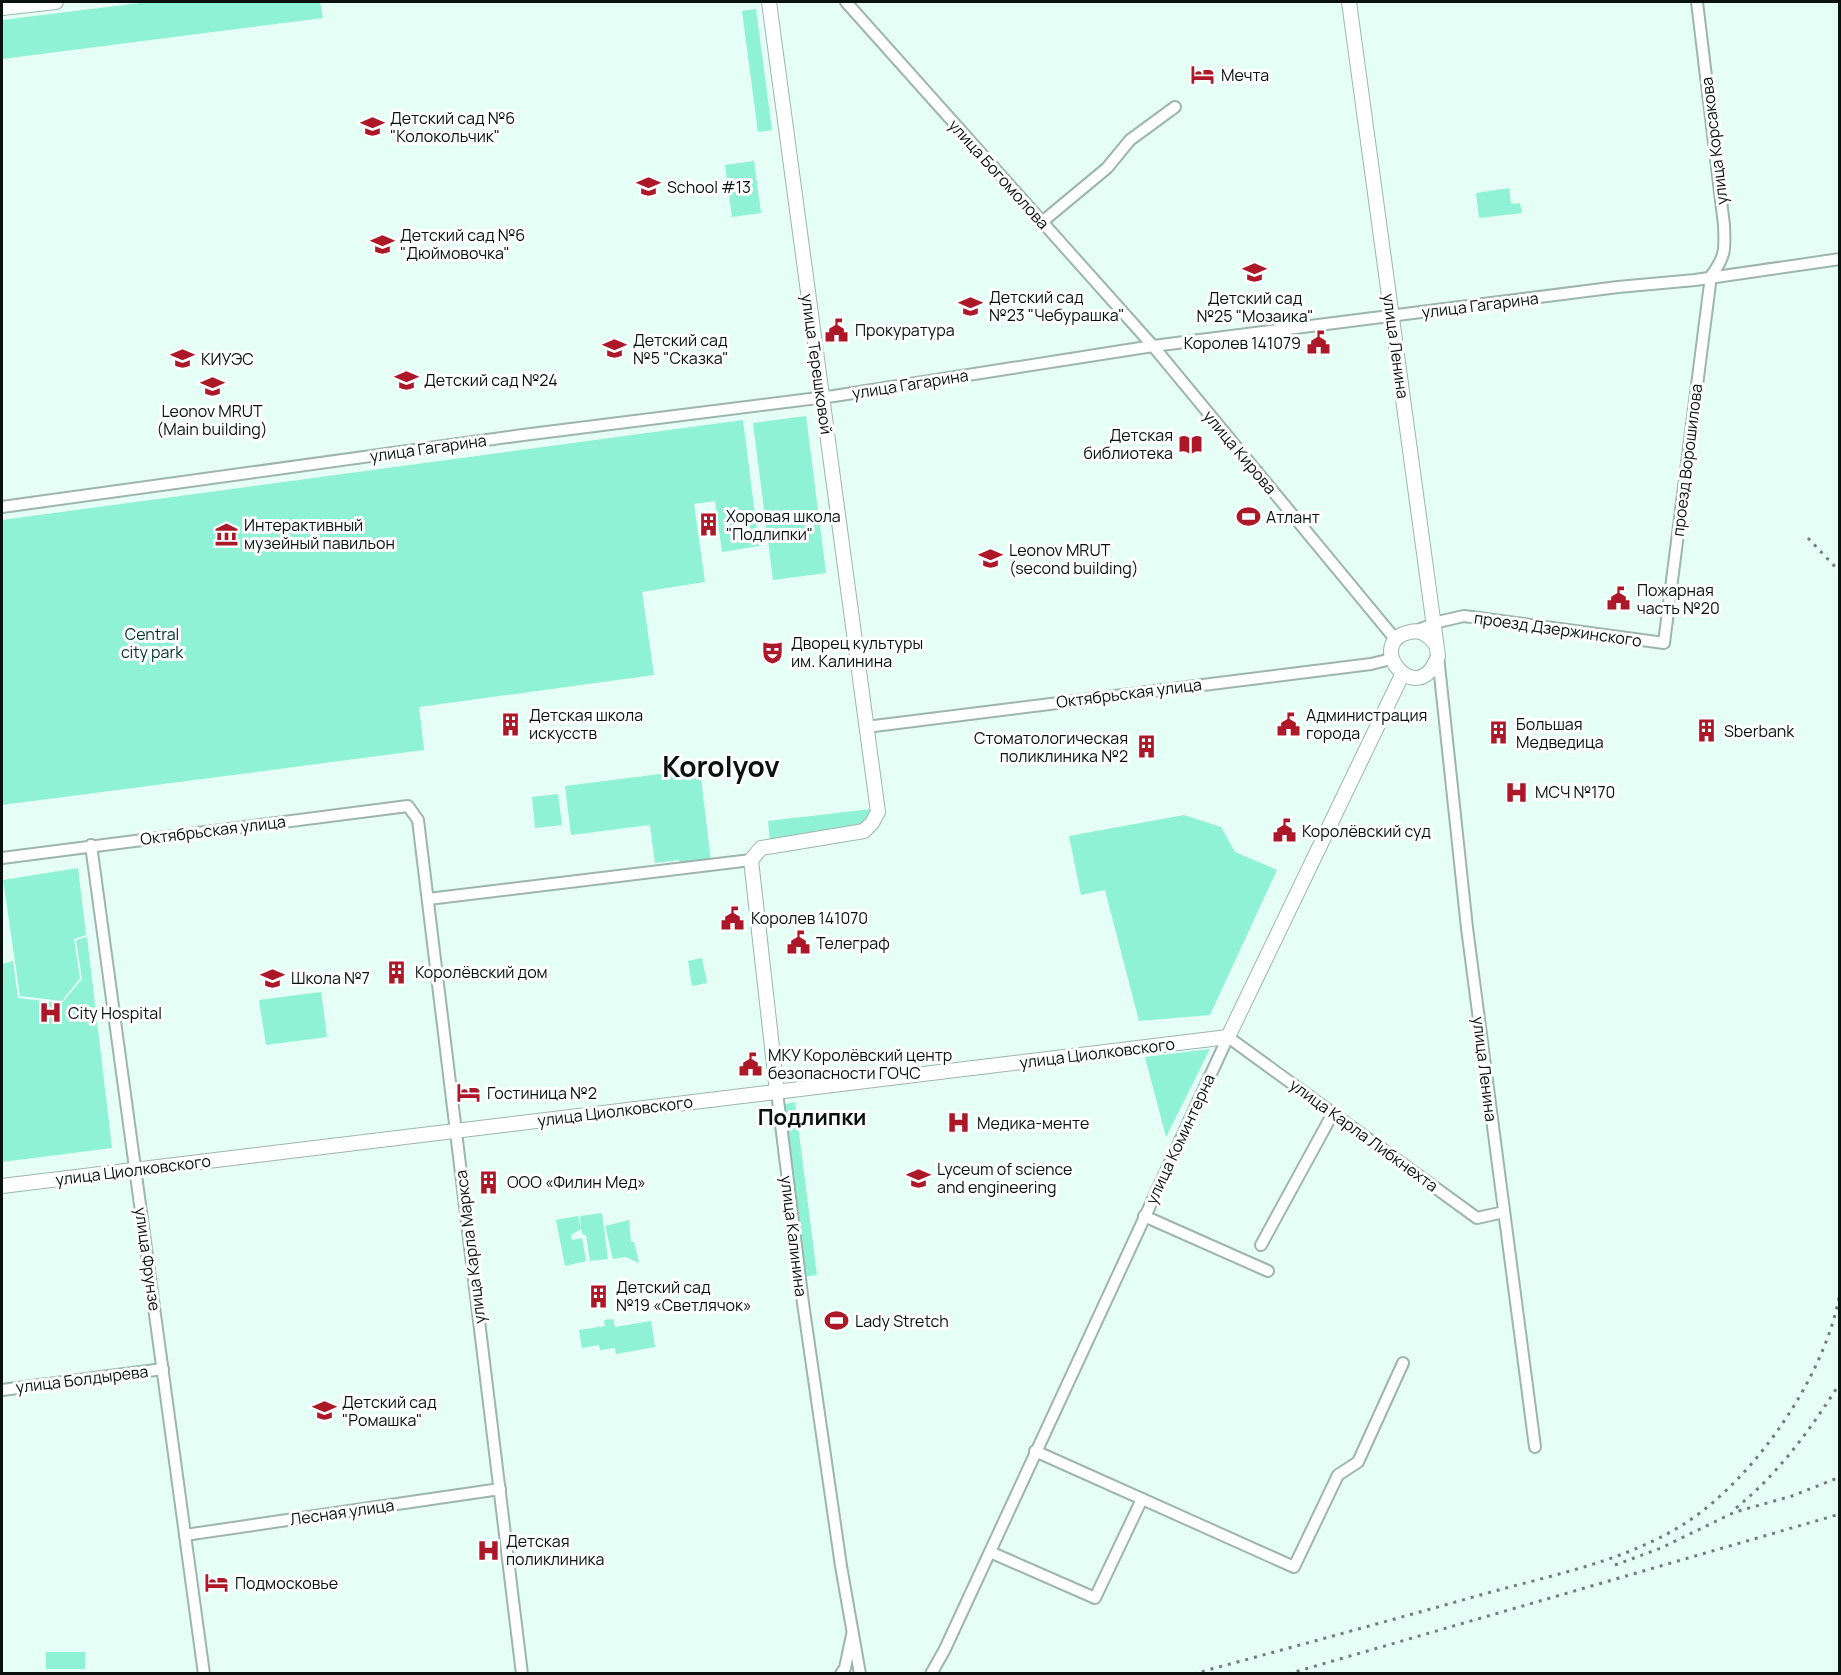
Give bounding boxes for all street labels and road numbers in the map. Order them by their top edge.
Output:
street label: улица Корсакова [1695,76,1733,206]
street label: улица Богомолова [944,114,1054,234]
street label: улица Гагарина [1420,287,1540,323]
street label: улица Терешковой [796,292,838,436]
street label: улица Ленина [1378,292,1414,400]
street label: улица Гагарина [850,364,970,404]
street label: проезд Ворошилова [1667,382,1707,538]
street label: улица Кирова [1198,405,1282,499]
street label: улица Гагарина [368,429,488,467]
street label: проезд Дзержинского [1473,606,1643,652]
street label: Октябрьская улица [1055,673,1203,713]
street label: Октябрьская улица [139,810,287,850]
street label: улица Ленина [1468,1015,1502,1123]
street label: улица Циолковского [1018,1033,1176,1073]
street label: улица Коминтерна [1140,1070,1220,1208]
street label: улица Карла Либкнехта [1285,1074,1443,1196]
street label: улица Циолковского [536,1091,694,1131]
street label: улица Циолковского [54,1150,212,1190]
street label: улица Карла Маркса [450,1169,490,1325]
street label: улица Калинина [776,1174,812,1298]
street label: улица Фрунзе [130,1206,166,1312]
street label: улица Болдырева [15,1360,149,1398]
street label: Лесная улица [288,1494,396,1530]

